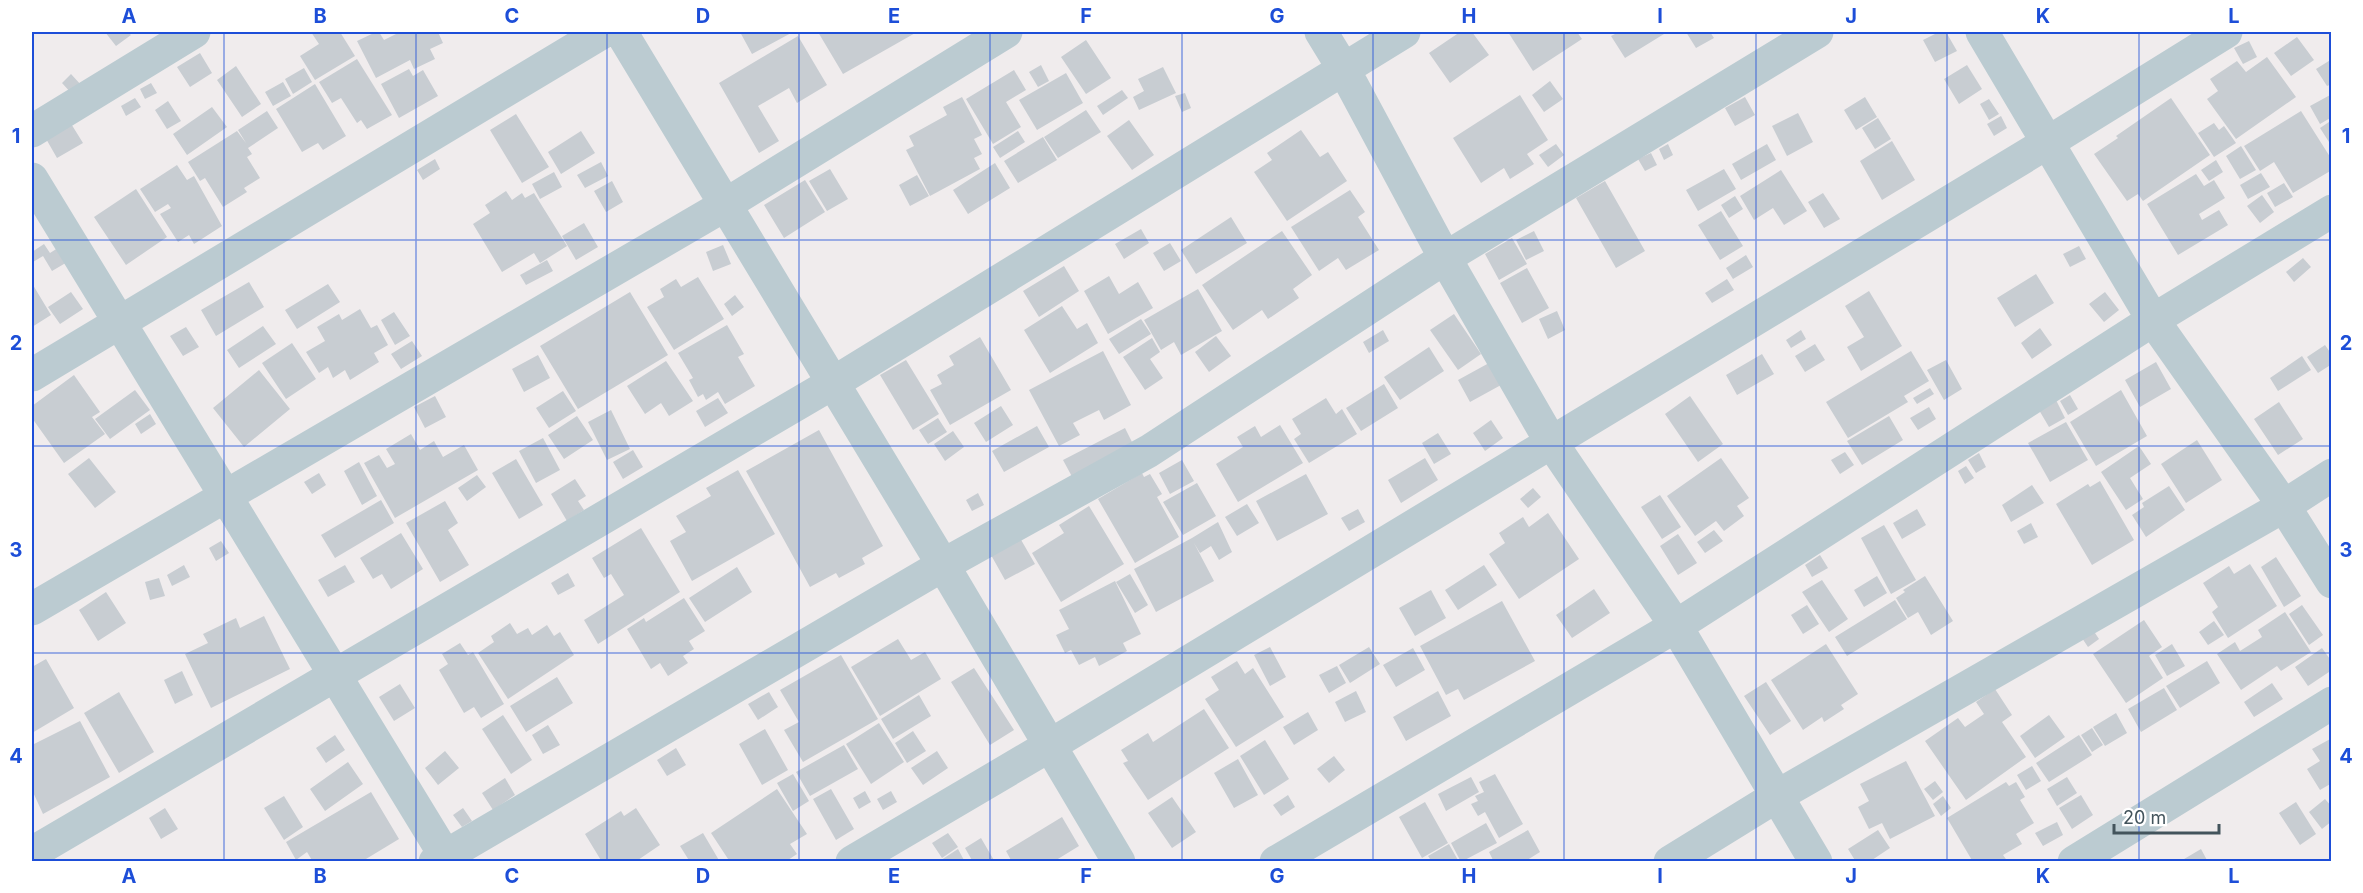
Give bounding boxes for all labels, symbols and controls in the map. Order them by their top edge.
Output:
text: A [122,4,137,28]
text: B [313,4,327,28]
text: C [505,4,519,28]
text: D [696,4,710,28]
text: E [888,4,900,28]
text: F [1080,4,1092,28]
text: G [1269,4,1285,28]
text: H [1462,4,1476,28]
text: I [1657,4,1663,28]
text: J [1845,4,1857,28]
text: K [2036,4,2050,28]
text: L [2228,4,2240,28]
text: 1 [12,124,20,148]
text: 1 [2342,124,2350,148]
text: 2 [10,331,22,355]
text: 2 [2340,331,2352,355]
text: 3 [10,538,22,562]
text: 3 [2340,538,2352,562]
text: 4 [9,744,23,768]
text: 4 [2339,744,2353,768]
scale bar [2114,797,2219,835]
text: 20 m [2123,807,2166,828]
text: A [122,864,137,888]
text: B [313,864,327,888]
text: C [505,864,519,888]
text: D [696,864,710,888]
text: E [888,864,900,888]
text: F [1080,864,1092,888]
text: G [1269,864,1285,888]
text: H [1462,864,1476,888]
text: I [1657,864,1663,888]
text: J [1845,864,1857,888]
text: K [2036,864,2050,888]
text: L [2228,864,2240,888]

